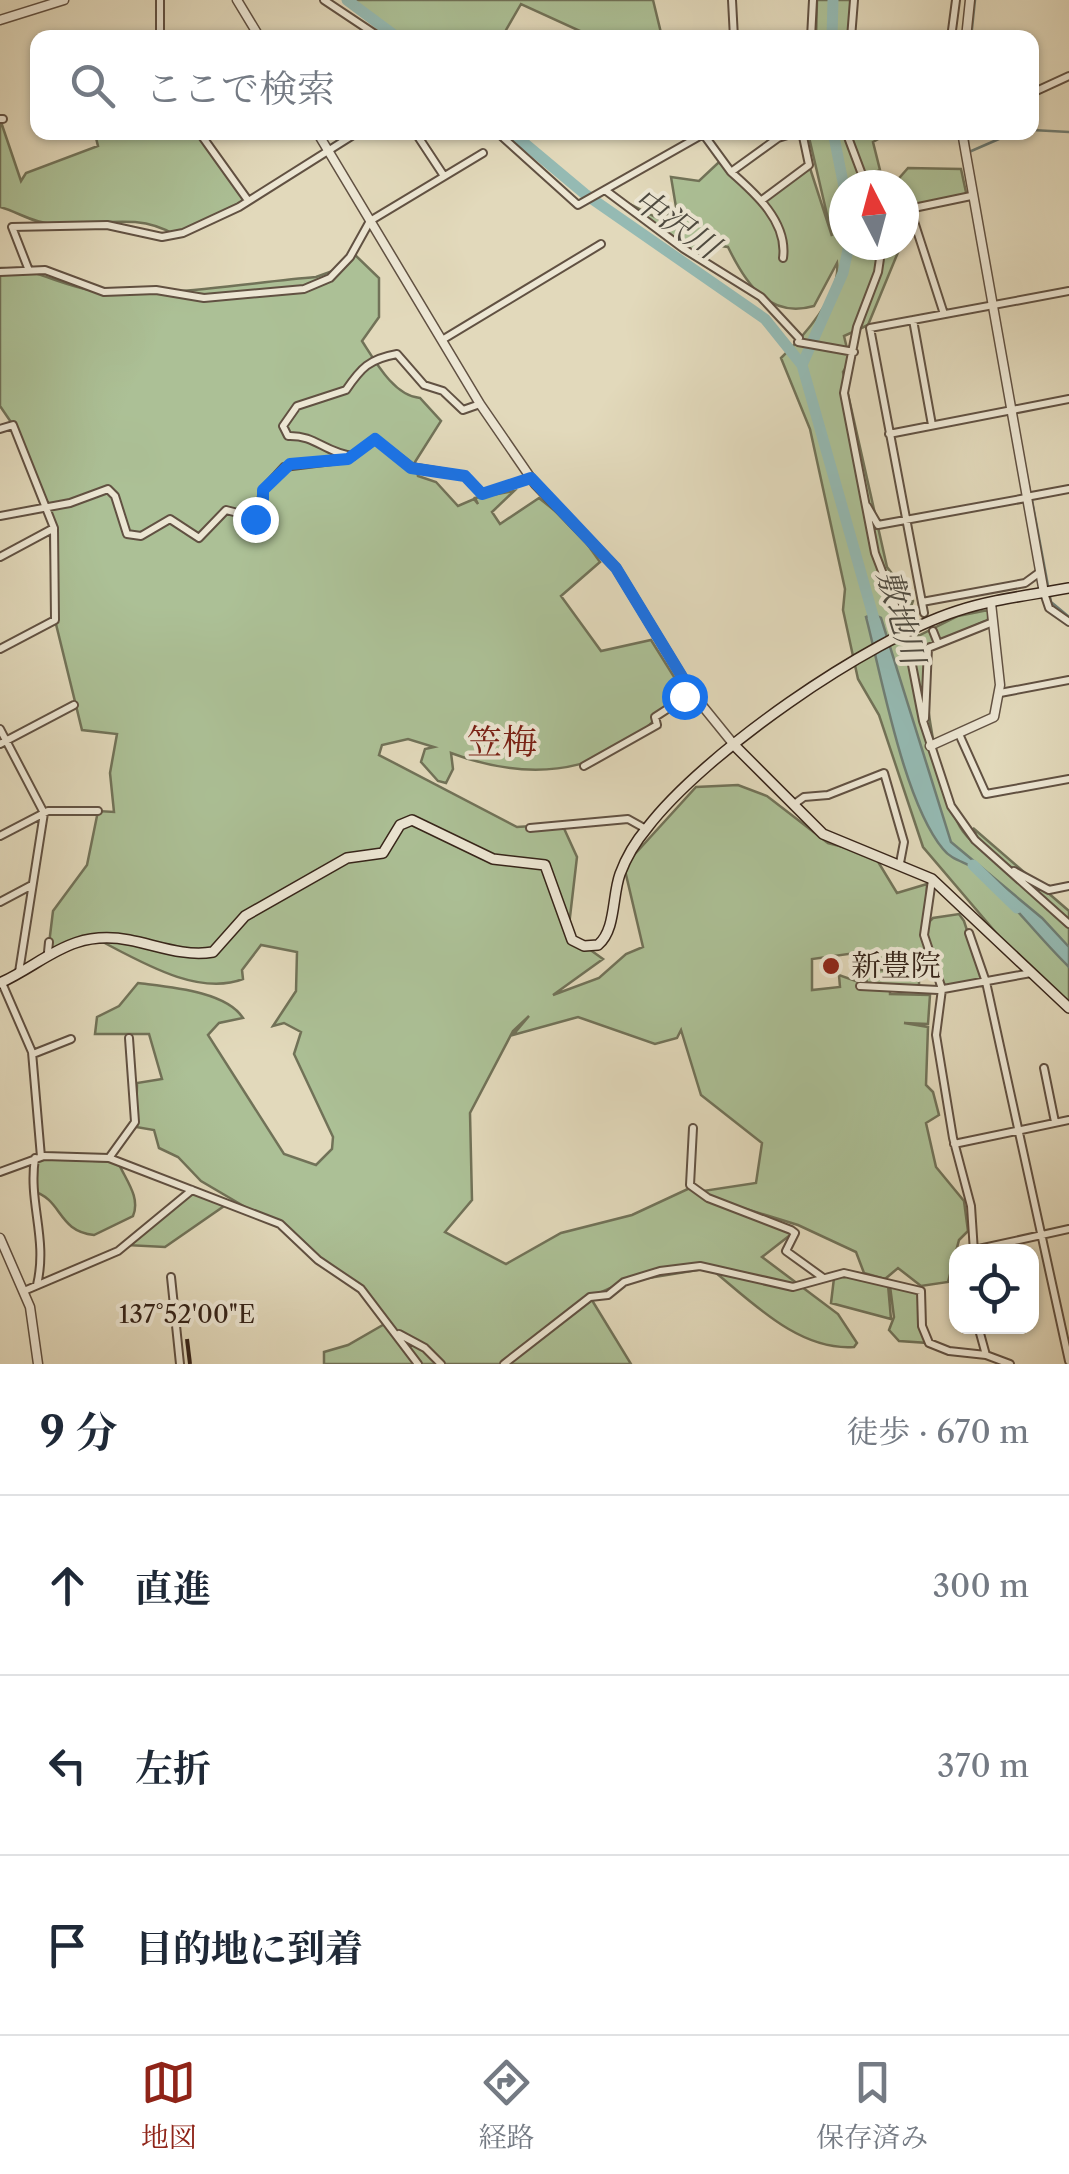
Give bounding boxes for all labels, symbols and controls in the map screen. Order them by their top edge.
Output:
search box [30,30,1039,140]
icon: search [65,58,120,113]
text: ここで検索 [145,65,335,112]
north arrow [829,170,919,260]
water label: 中沢川 [626,179,729,268]
route end [233,497,279,543]
water label: 敷地川 [870,565,934,671]
route start [662,674,708,720]
district label: 笠梅 [467,720,537,763]
place label: 新豊院 [851,947,941,984]
marker: 新豊院 [820,955,842,977]
map controls [949,1244,1039,1334]
button: locate [949,1244,1039,1334]
text: 137°52'00"E [119,1299,255,1330]
text: 9 分 [40,1406,118,1458]
text: 徒歩 · 670 m [846,1412,1029,1451]
icon: ahead [40,1558,95,1613]
text: 直進 [135,1565,211,1612]
text: 300 m [932,1566,1029,1605]
icon: left [40,1738,95,1793]
text: 左折 [135,1745,211,1792]
text: 370 m [937,1746,1029,1785]
icon: arrive [40,1918,95,1973]
text: 目的地に到着 [135,1925,363,1972]
tab: 地図 [141,2055,197,2155]
tab: 経路 [478,2055,534,2155]
tab: 保存済み [816,2055,928,2155]

